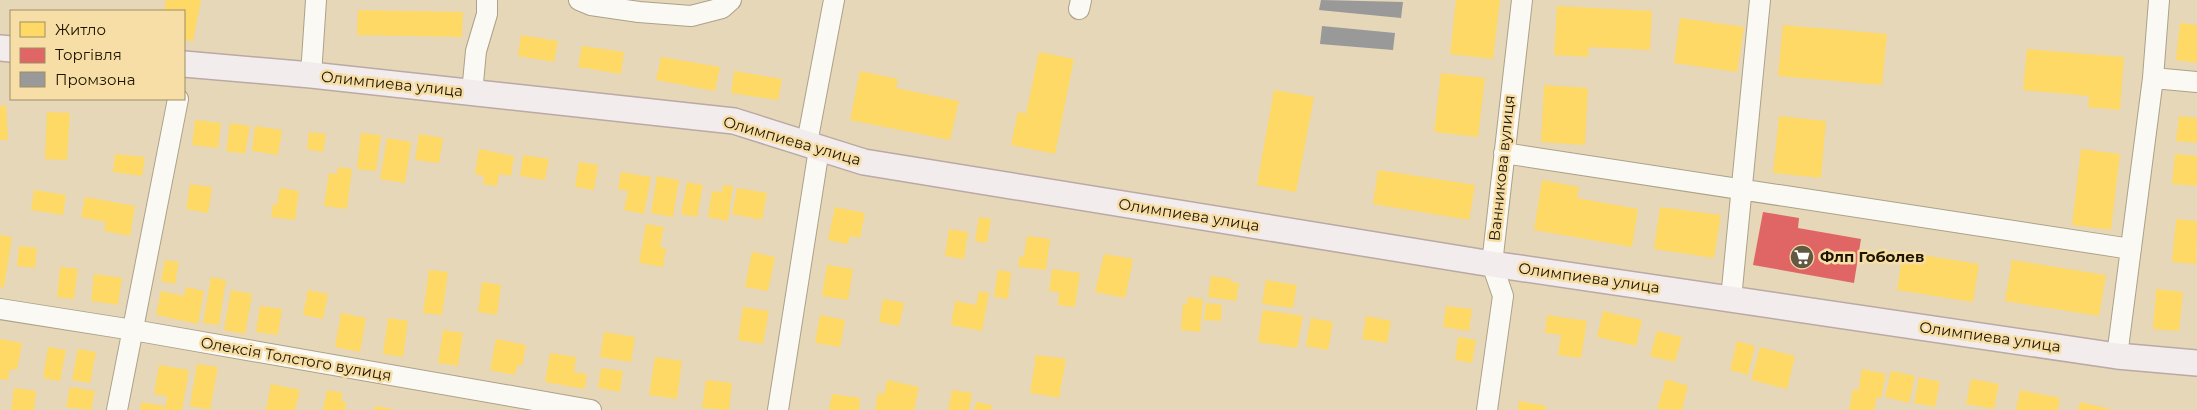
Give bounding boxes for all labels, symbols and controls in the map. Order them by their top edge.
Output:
legend [10,10,185,100]
text: Житло [55,20,106,39]
text: Торгівля [55,45,122,64]
street label: Олимпиева улица [320,67,464,100]
text: Промзона [55,70,135,89]
street label: Ванникова вулиця [1484,94,1519,242]
street label: Олимпиева улица [721,112,863,169]
street label: Олимпиева улица [1117,194,1261,235]
supermarket icon: Флп Гоболев [1789,244,1815,270]
place label: Флп Гоболев [1820,247,1924,266]
street label: Олимпиева улица [1517,258,1661,297]
street label: Олимпиева улица [1918,317,2062,356]
street label: Олексія Толстого вулиця [199,332,393,385]

